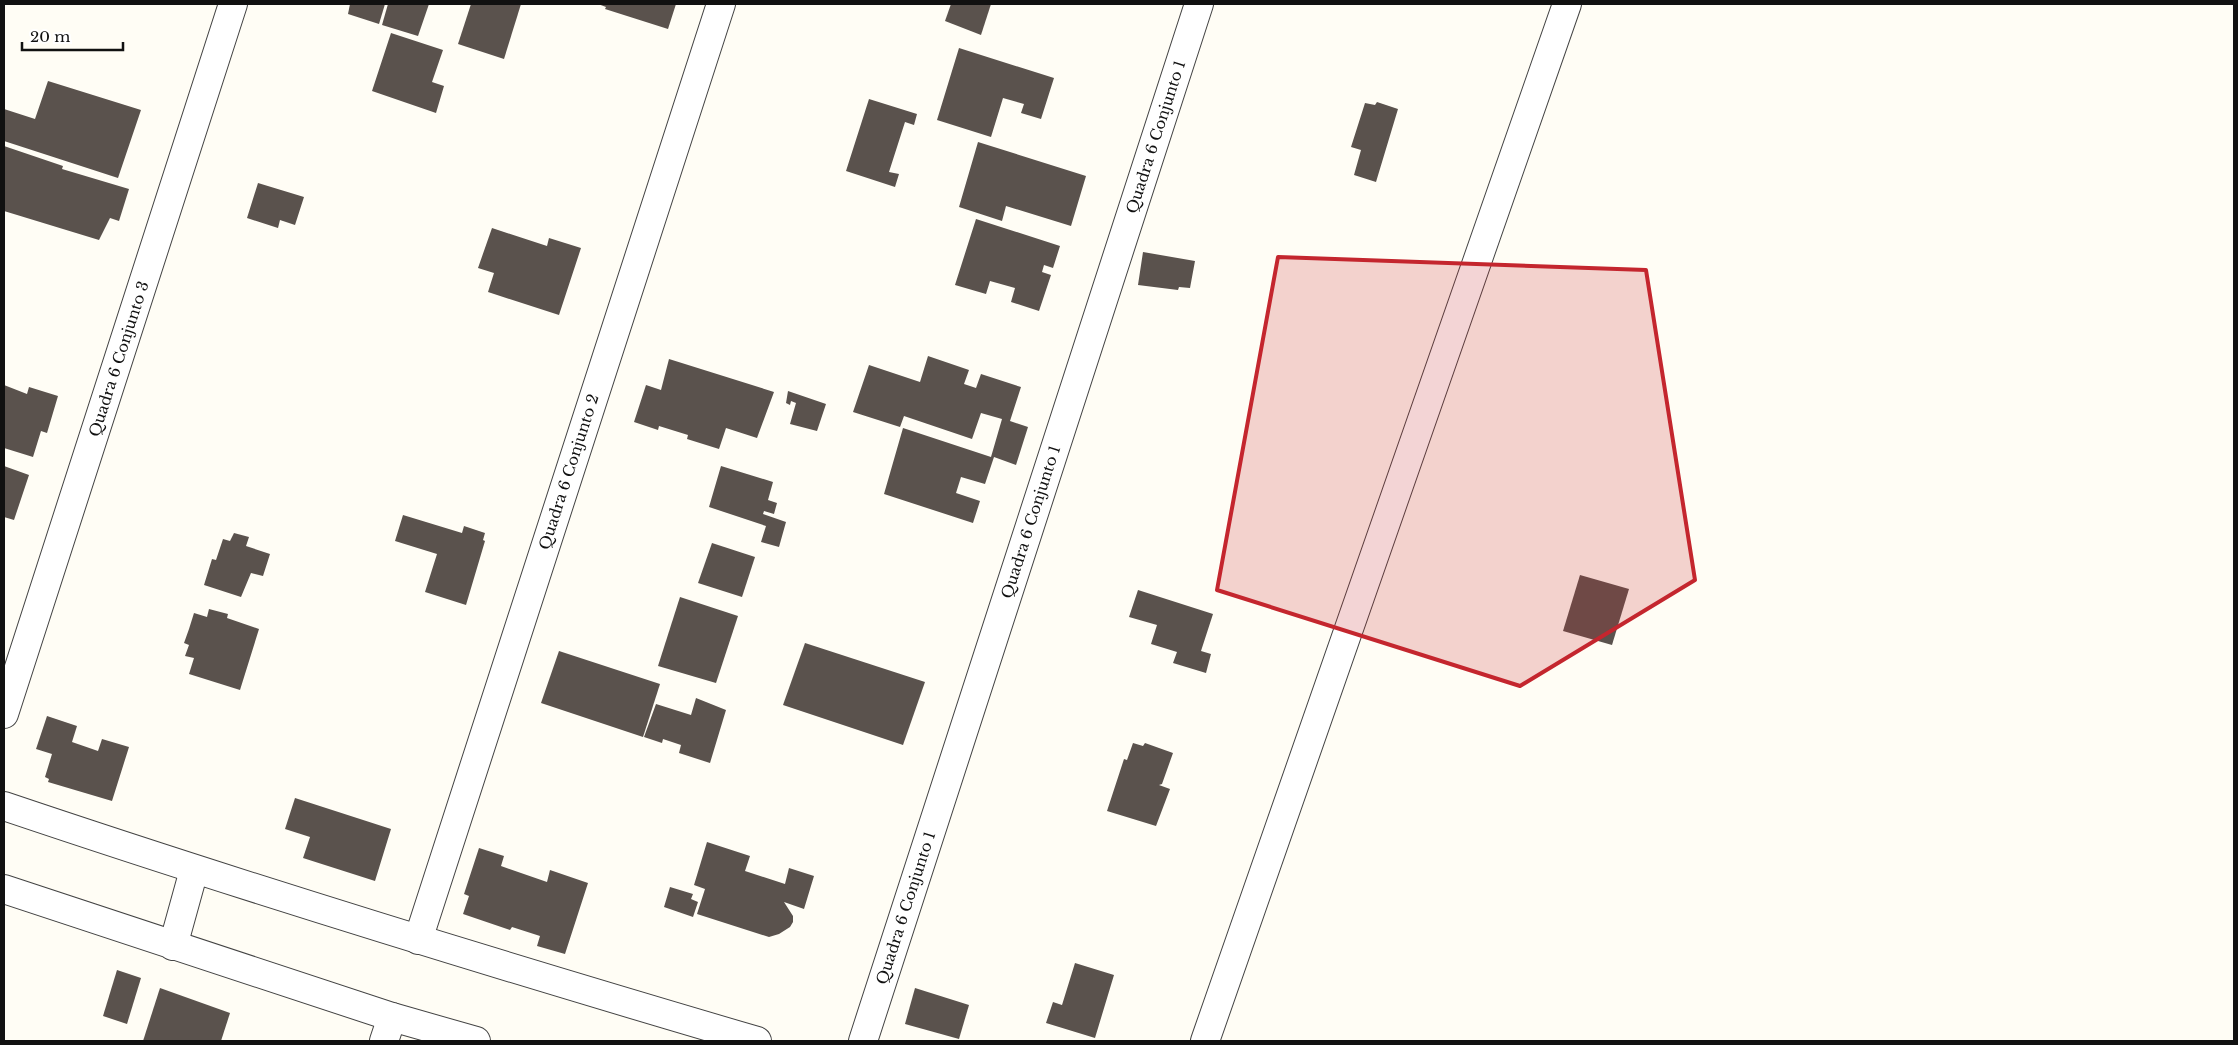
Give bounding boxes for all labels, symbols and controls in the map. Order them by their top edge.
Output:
scale bar [22,20,124,52]
text: 20 m [30,27,70,46]
street label: Quadra 6 Conjunto 1 [1122,58,1189,216]
street label: Quadra 6 Conjunto 3 [84,279,153,439]
street label: Quadra 6 Conjunto 2 [534,392,603,552]
street label: Quadra 6 Conjunto 1 [997,443,1064,601]
street label: Quadra 6 Conjunto 1 [872,829,939,987]

